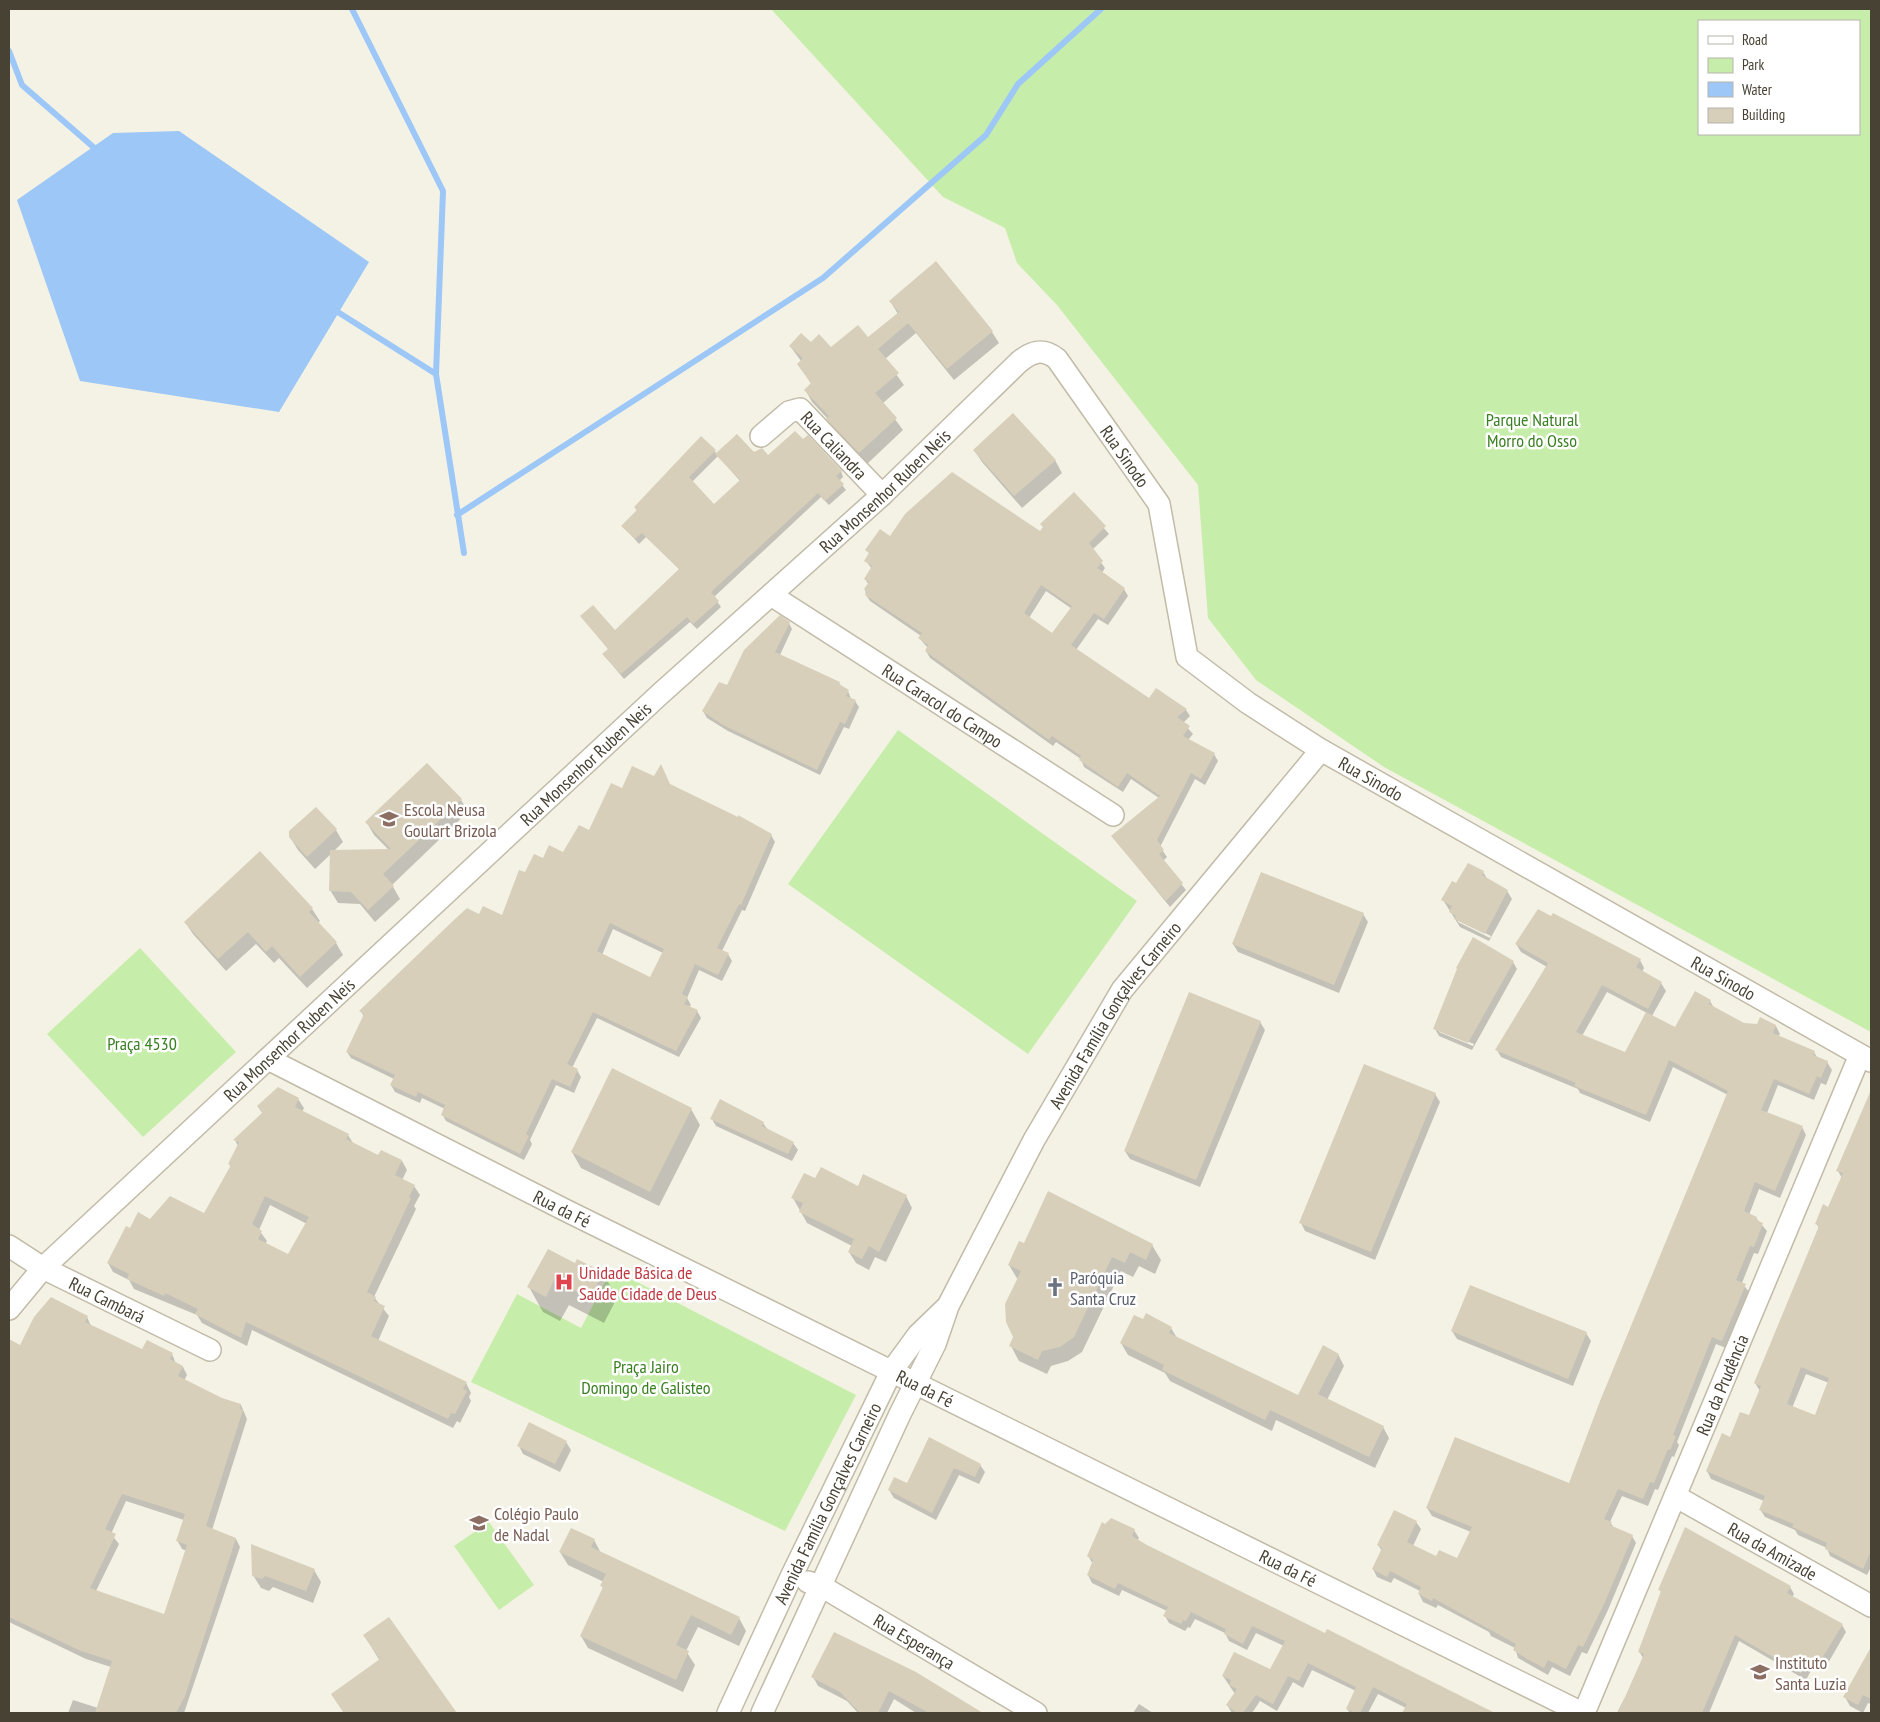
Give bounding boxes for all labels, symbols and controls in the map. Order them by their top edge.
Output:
legend [1698,20,1860,135]
text: Road [1742,30,1768,49]
text: Park [1742,55,1764,74]
text: Water [1742,80,1773,99]
text: Building [1742,105,1785,124]
street label: Rua Caliandra [796,406,872,484]
park label: Parque Natural Morro do Osso [1486,408,1579,452]
street label: Rua Sinodo [1096,421,1155,492]
street label: Rua Monsenhor Ruben Neis [814,424,955,557]
street label: Rua Caracol do Campo [878,658,1007,753]
street label: Rua Monsenhor Ruben Neis [515,697,656,830]
street label: Rua Sinodo [1335,751,1408,806]
place label: Escola Neusa Goulart Brizola [404,798,497,842]
school or university icon: Escola Neusa Goulart Brizola [378,808,400,830]
street label: Avenida Família Gonçalves Carneiro [1044,916,1186,1112]
street label: Rua Sinodo [1687,950,1760,1005]
street label: Rua Monsenhor Ruben Neis [218,973,359,1106]
park label: Praça 4530 [107,1032,177,1055]
street label: Rua da Fé [530,1184,595,1232]
place label: Unidade Básica de Saúde Cidade de Deus [579,1261,717,1305]
place label: Paróquia Santa Cruz [1070,1266,1136,1310]
street label: Rua Cambará [66,1271,149,1328]
hospital icon: Unidade Básica de Saúde Cidade de Deus [553,1271,575,1293]
church icon: Paróquia Santa Cruz [1044,1276,1066,1298]
street label: Rua da Prudência [1690,1331,1753,1439]
park label: Praça Jairo Domingo de Galisteo [581,1355,711,1399]
street label: Rua da Fé [893,1364,958,1412]
street label: Avenida Família Gonçalves Carneiro [769,1399,886,1608]
place label: Colégio Paulo de Nadal [494,1502,579,1546]
school or university icon: Colégio Paulo de Nadal [468,1512,490,1534]
street label: Rua da Amizade [1724,1517,1821,1585]
street label: Rua da Fé [1256,1544,1321,1592]
street label: Rua Esperança [870,1608,959,1674]
place label: Instituto Santa Luzia [1775,1651,1846,1695]
school or university icon: Instituto Santa Luzia [1749,1661,1771,1683]

